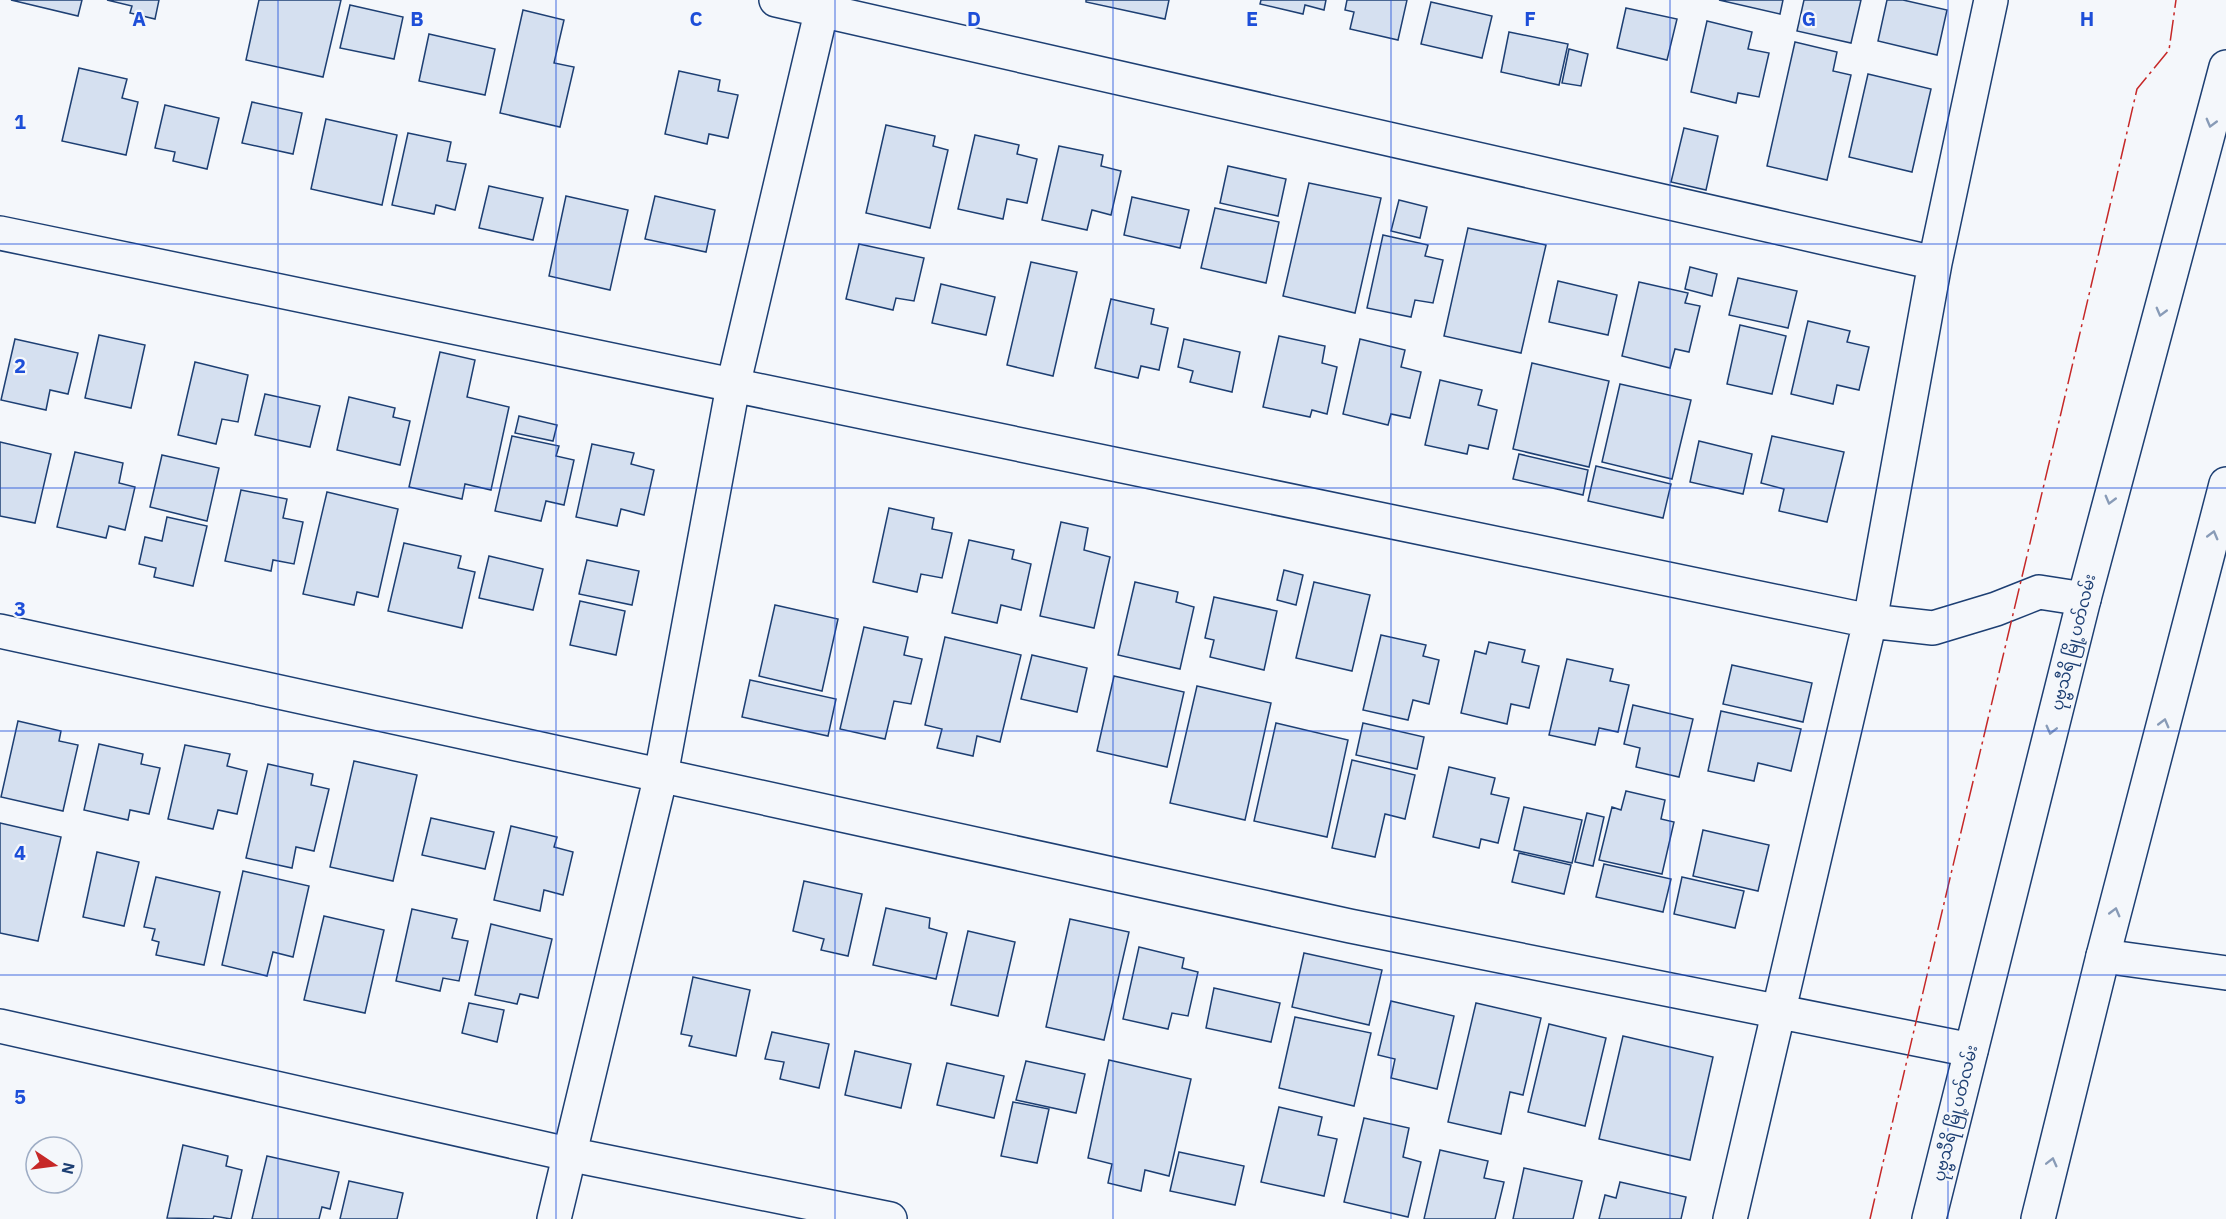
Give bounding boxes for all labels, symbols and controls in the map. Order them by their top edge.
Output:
text: A [132,5,146,32]
text: B [410,5,424,32]
text: C [689,5,703,32]
text: D [967,5,981,32]
text: E [1246,5,1258,32]
text: F [1524,5,1536,32]
text: G [1802,5,1816,32]
text: H [2080,5,2094,32]
text: 1 [14,108,26,135]
one-way arrow [2206,118,2218,128]
one-way arrow [2156,307,2169,317]
text: 2 [14,352,26,379]
one-way arrow [2105,495,2118,505]
one-way arrow [2206,530,2218,540]
street label: ပုဗ္ဗသီရိ မြို့ပတ်လမ်း [2045,572,2104,713]
text: 3 [14,595,26,622]
one-way arrow [2156,718,2169,728]
one-way arrow [2045,724,2058,734]
text: 4 [14,839,26,866]
one-way arrow [2107,907,2120,917]
street label: ပုဗ္ဗသီရိ မြို့ပတ်လမ်း [1927,1043,1986,1184]
text: 5 [14,1083,26,1110]
north arrow [24,1135,84,1195]
one-way arrow [2044,1157,2057,1167]
text: N [58,1160,80,1176]

